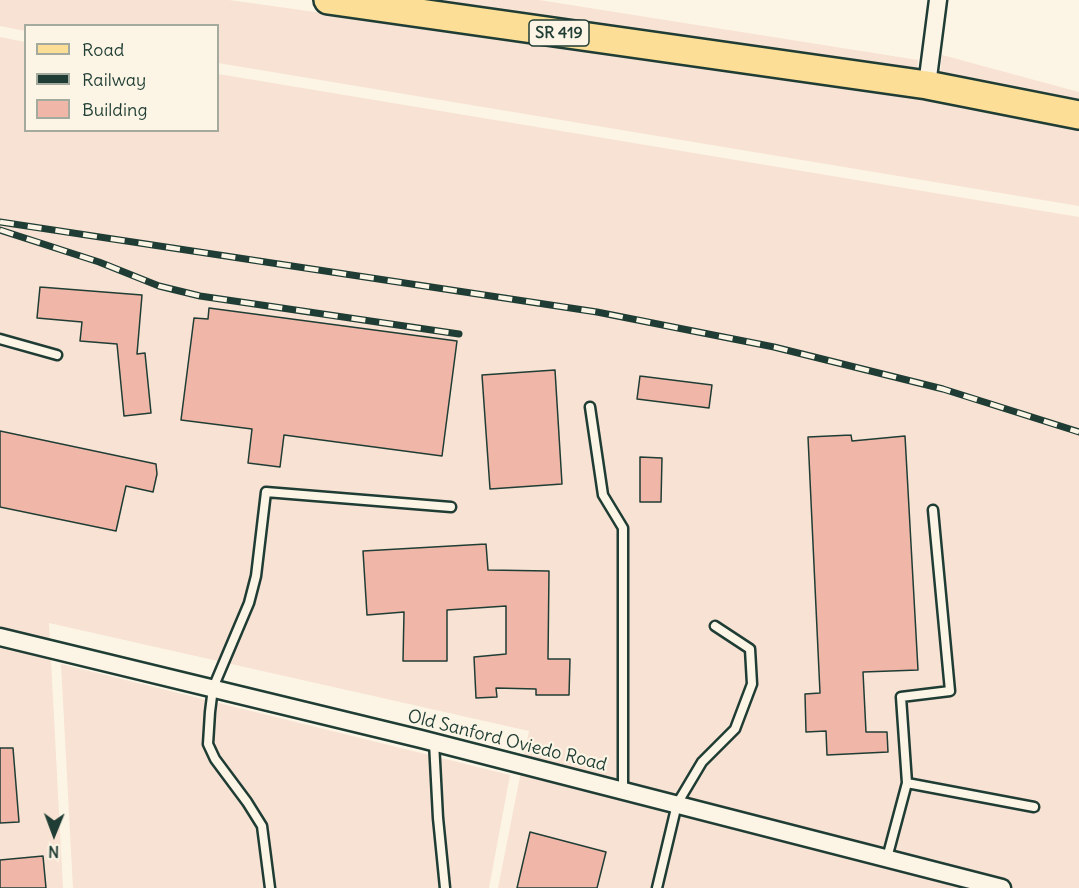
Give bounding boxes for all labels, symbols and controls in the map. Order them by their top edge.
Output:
road number: SR 419 [529,20,589,46]
legend [24,24,219,132]
text: Road [82,38,124,61]
text: Railway [82,68,146,91]
text: Building [82,98,147,121]
street label: Old Sanford Oviedo Road [405,706,609,776]
north arrow [24,804,84,864]
text: N [48,842,59,862]

